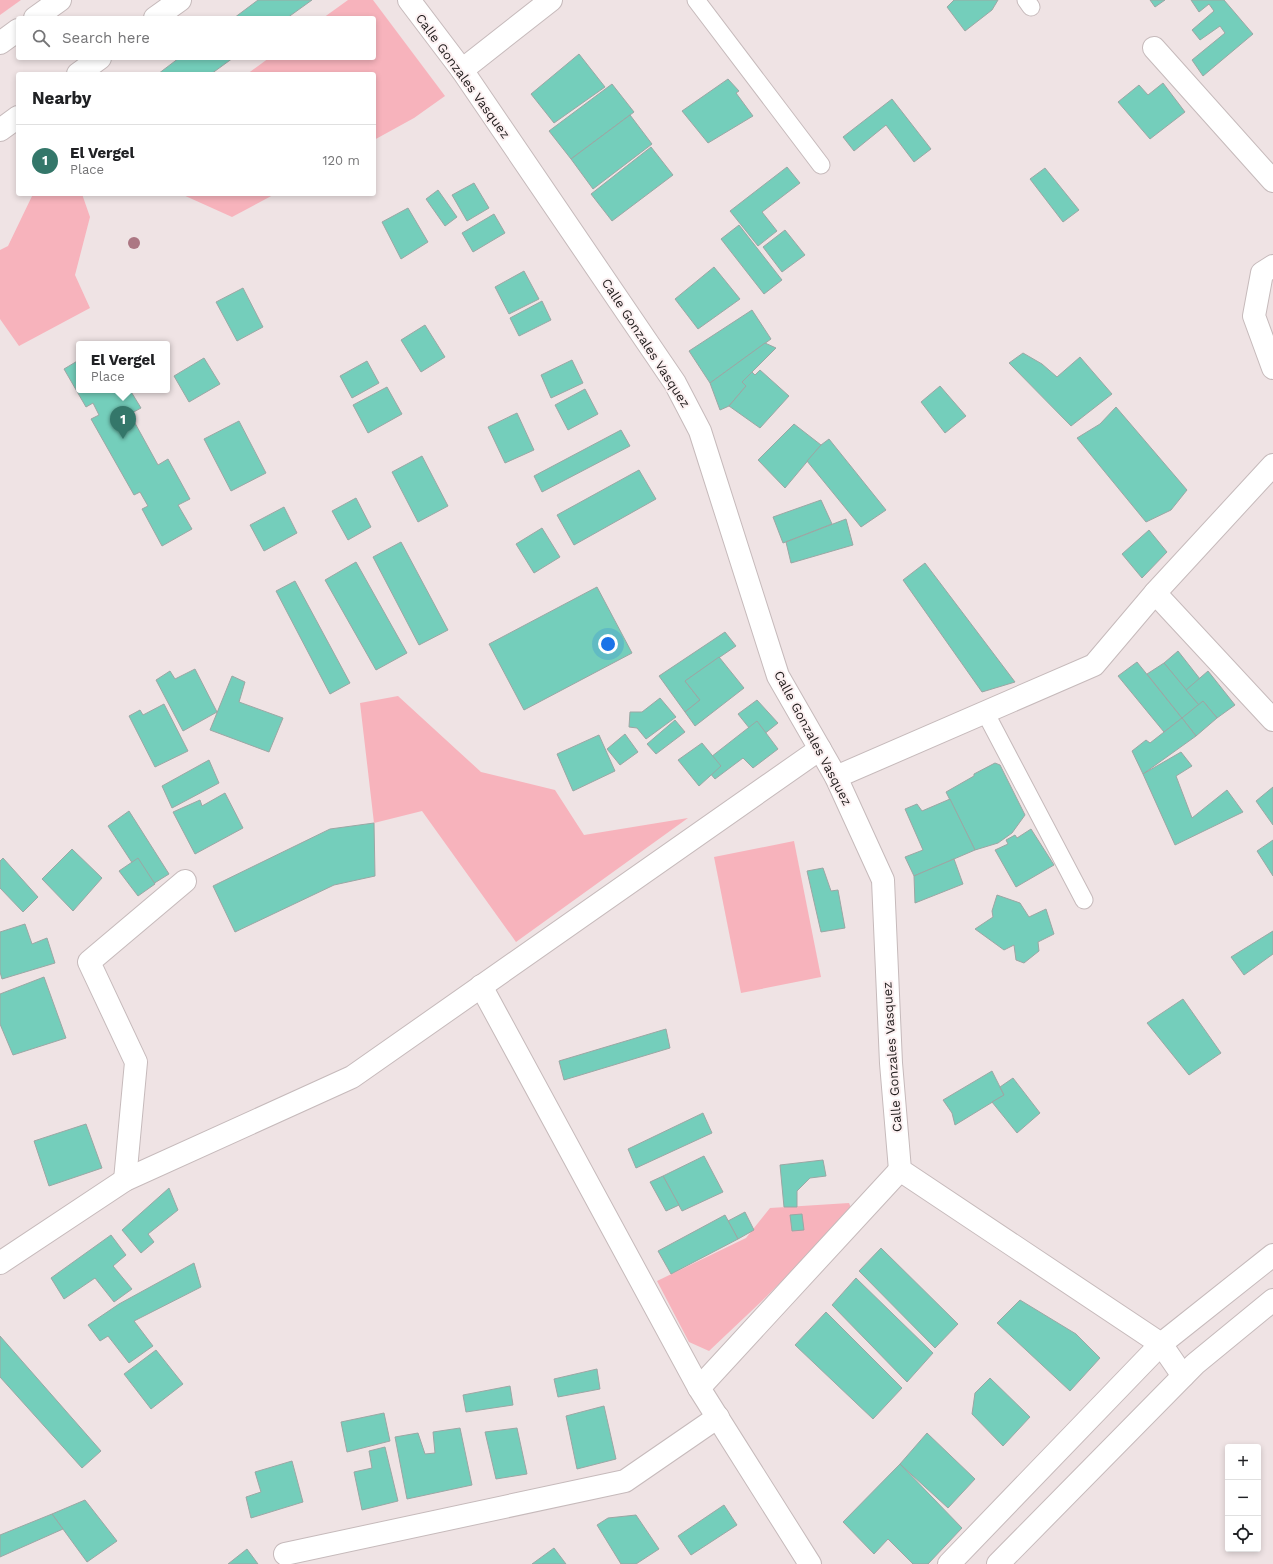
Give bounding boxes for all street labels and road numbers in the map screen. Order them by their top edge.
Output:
street label: Calle Gonzales Vasquez [413,11,513,141]
street label: Calle Gonzales Vasquez [599,276,693,410]
street label: Calle Gonzales Vasquez [771,668,855,808]
street label: Calle Gonzales Vasquez [879,981,905,1133]

